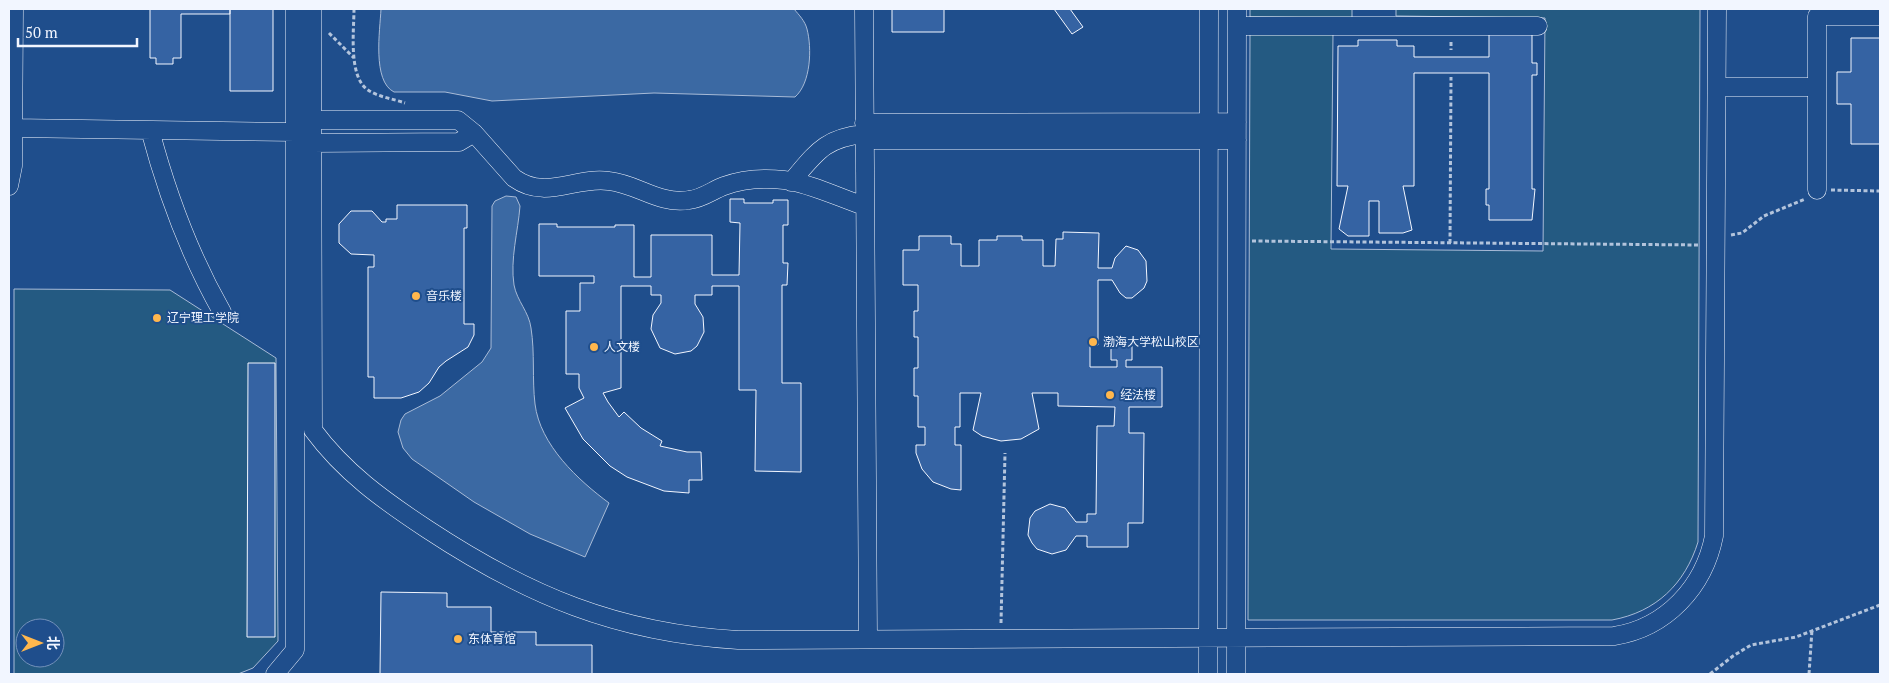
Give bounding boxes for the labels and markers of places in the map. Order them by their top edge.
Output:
place label: 音乐楼 [426,288,462,303]
marker: 音乐楼 [410,290,422,302]
place label: 辽宁理工学院 [167,310,239,325]
marker: 辽宁理工学院 [151,312,163,324]
place label: 渤海大学松山校区 [1103,334,1199,349]
marker: 渤海大学松山校区 [1087,336,1099,348]
place label: 人文楼 [604,339,640,354]
marker: 人文楼 [588,341,600,353]
place label: 经法楼 [1120,387,1156,402]
marker: 经法楼 [1104,389,1116,401]
place label: 东体育馆 [468,631,516,646]
marker: 东体育馆 [452,633,464,645]

